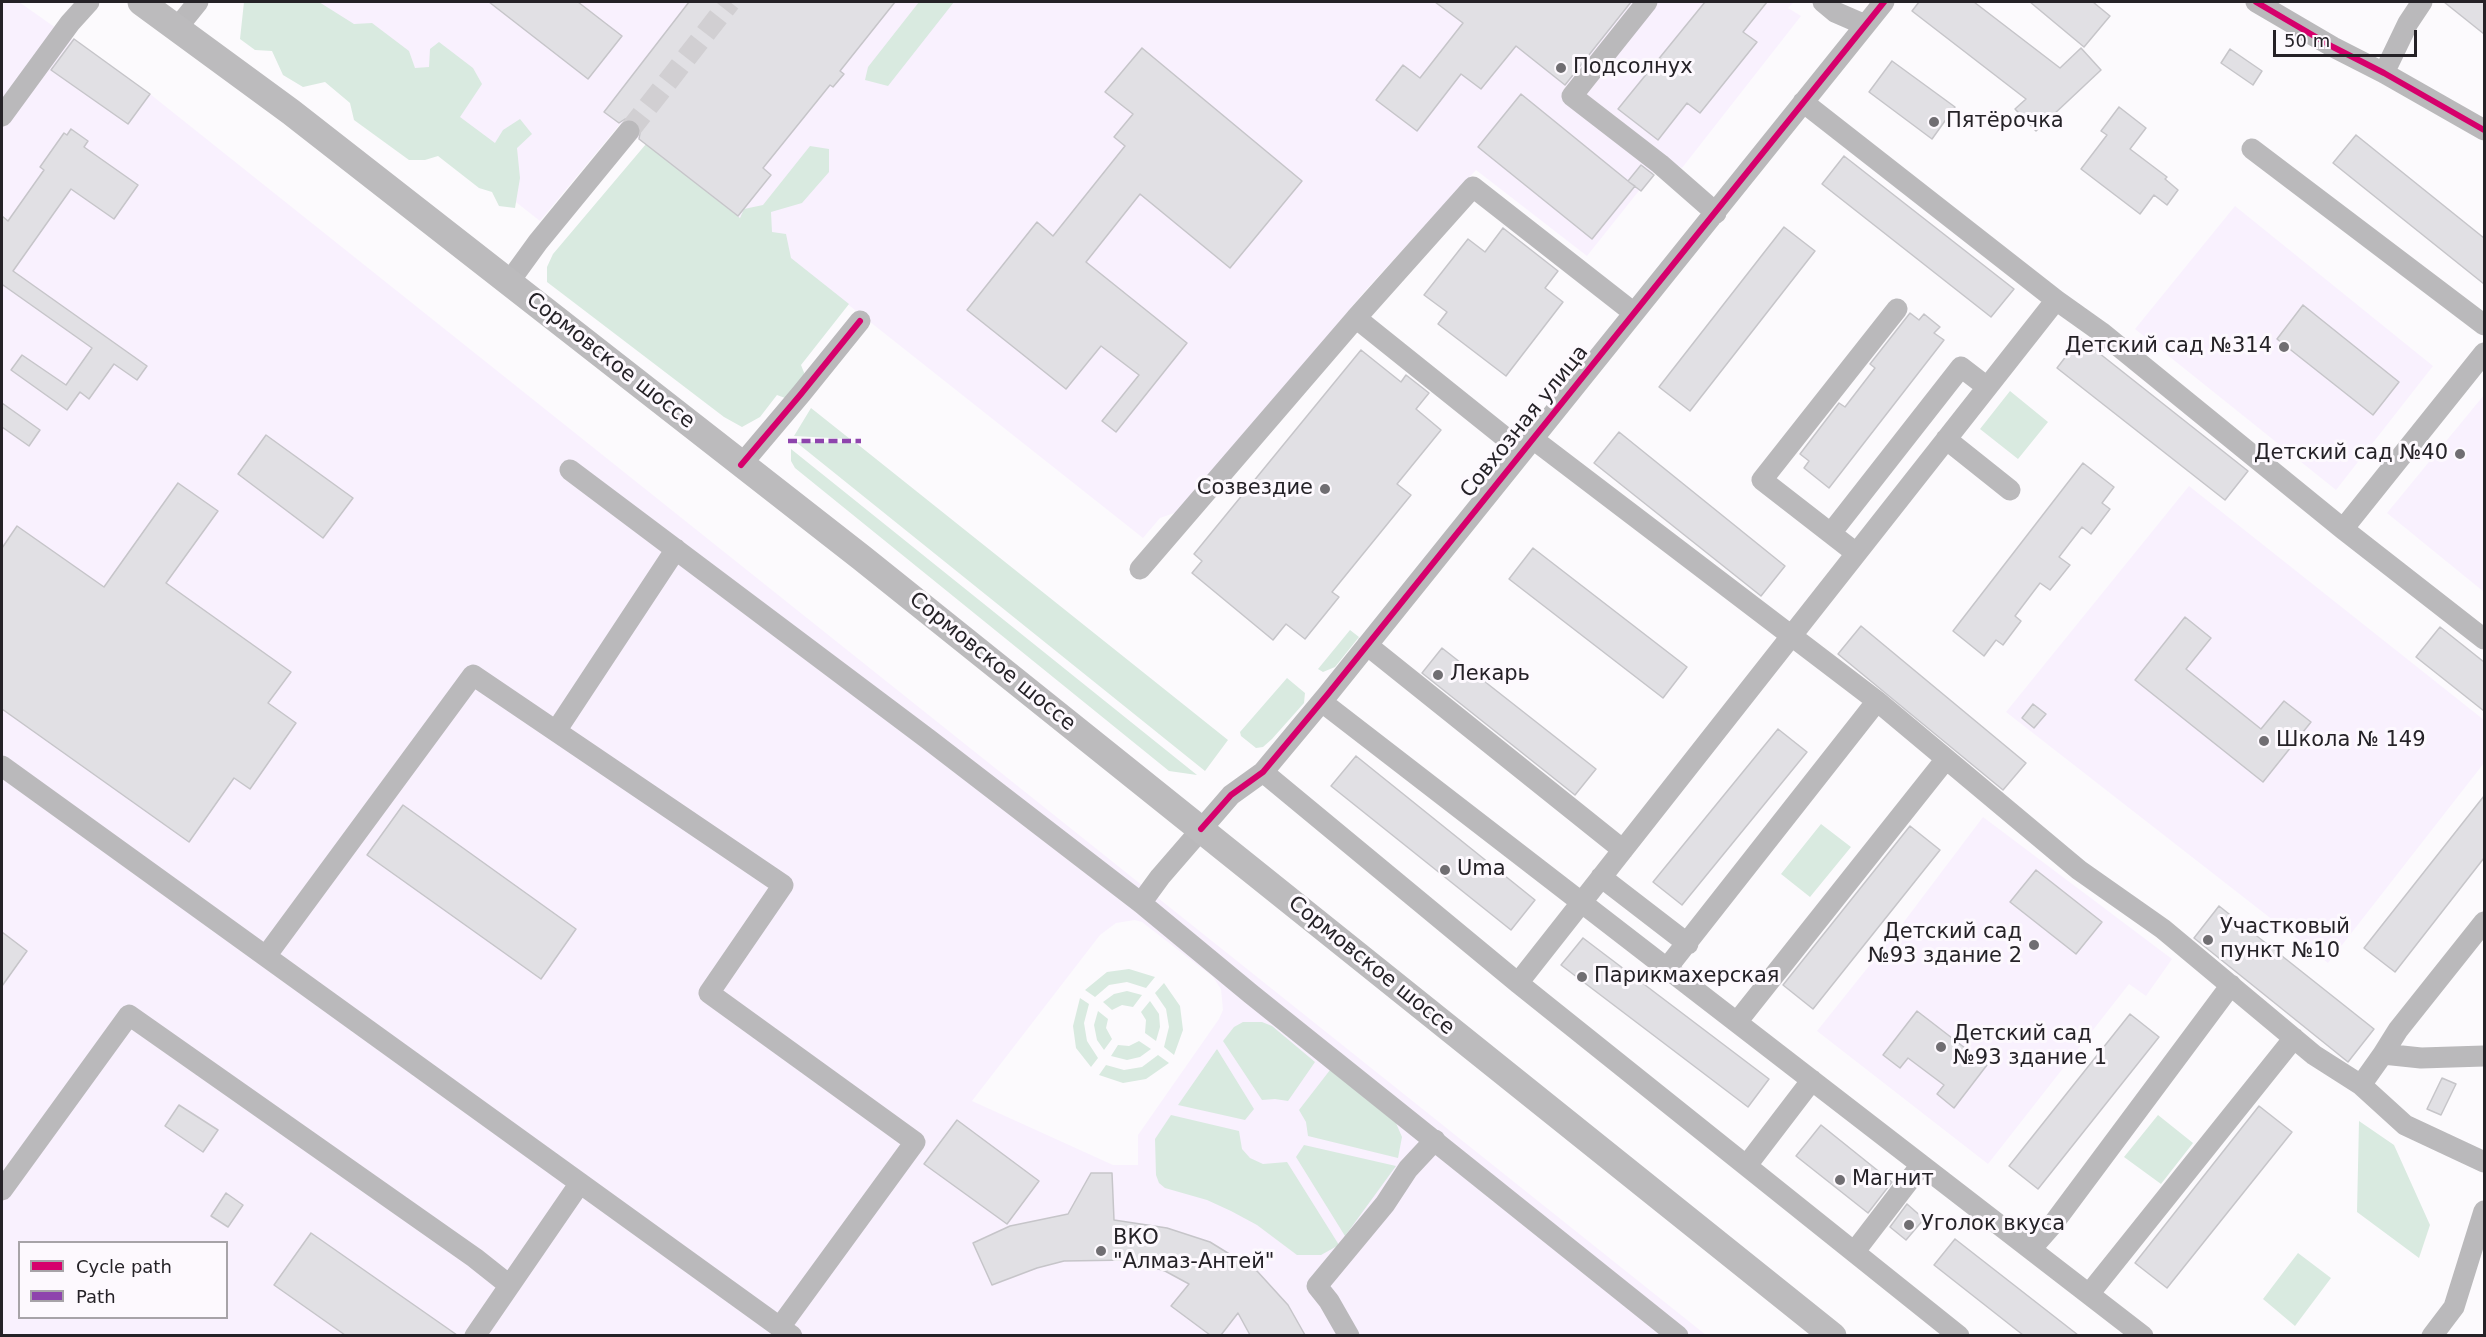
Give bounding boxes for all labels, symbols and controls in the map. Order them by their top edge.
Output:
scale bar [2276,18,2420,56]
text: 50 m [2284,30,2330,51]
place label: Подсолнух [1573,55,1693,81]
marker: Подсолнух [1554,61,1568,75]
place label: Пятёрочка [1946,109,2064,135]
marker: Пятёрочка [1927,115,1941,129]
street label: Сормовское шоссе [521,287,699,435]
place label: Детский сад №314 [2065,334,2272,360]
marker: Детский сад №314 [2277,340,2291,354]
street label: Совхозная улица [1456,341,1594,503]
place label: Детский сад №40 [2254,441,2448,467]
marker: Детский сад №40 [2453,447,2467,461]
place label: Созвездие [1197,476,1313,502]
marker: Созвездие [1318,482,1332,496]
street label: Сормовское шоссе [904,587,1080,737]
place label: Лекарь [1450,662,1530,688]
marker: Лекарь [1431,668,1445,682]
place label: Школа № 149 [2276,728,2426,754]
marker: Школа № 149 [2257,734,2271,748]
place label: Uma [1457,857,1506,883]
marker: Uma [1438,863,1452,877]
street label: Сормовское шоссе [1283,891,1459,1041]
place label: Участковый пункт №10 [2220,915,2350,965]
place label: Детский сад №93 здание 2 [1868,920,2022,970]
marker: Участковый пункт №10 [2201,933,2215,947]
marker: Детский сад №93 здание 2 [2027,938,2041,952]
place label: Парикмахерская [1594,964,1779,990]
marker: Парикмахерская [1575,970,1589,984]
place label: Детский сад №93 здание 1 [1953,1022,2107,1072]
marker: Детский сад №93 здание 1 [1934,1040,1948,1054]
place label: Магнит [1852,1167,1934,1193]
marker: Магнит [1833,1173,1847,1187]
place label: Уголок вкуса [1921,1212,2065,1238]
marker: Уголок вкуса [1902,1218,1916,1232]
place label: ВКО "Алмаз-Антей" [1113,1226,1274,1276]
legend [18,1241,228,1319]
marker: ВКО "Алмаз-Антей" [1094,1244,1108,1258]
text: Cycle path [76,1256,172,1277]
text: Path [76,1286,116,1307]

